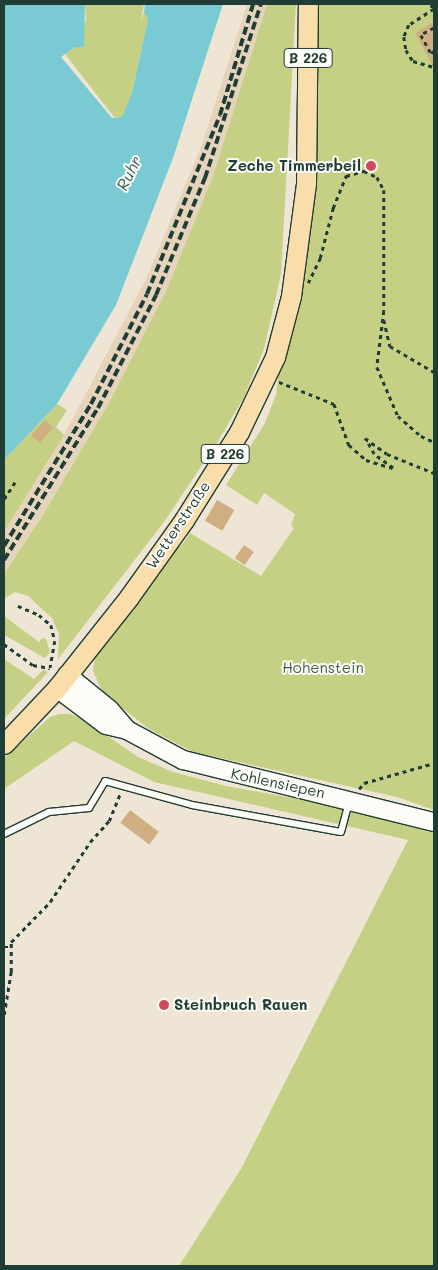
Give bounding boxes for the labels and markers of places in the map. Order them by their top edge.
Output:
place label: Zeche Timmerbeil [227,157,361,175]
marker: Zeche Timmerbeil [365,160,377,172]
place label: Steinbruch Rauen [174,996,307,1014]
marker: Steinbruch Rauen [158,999,170,1011]

